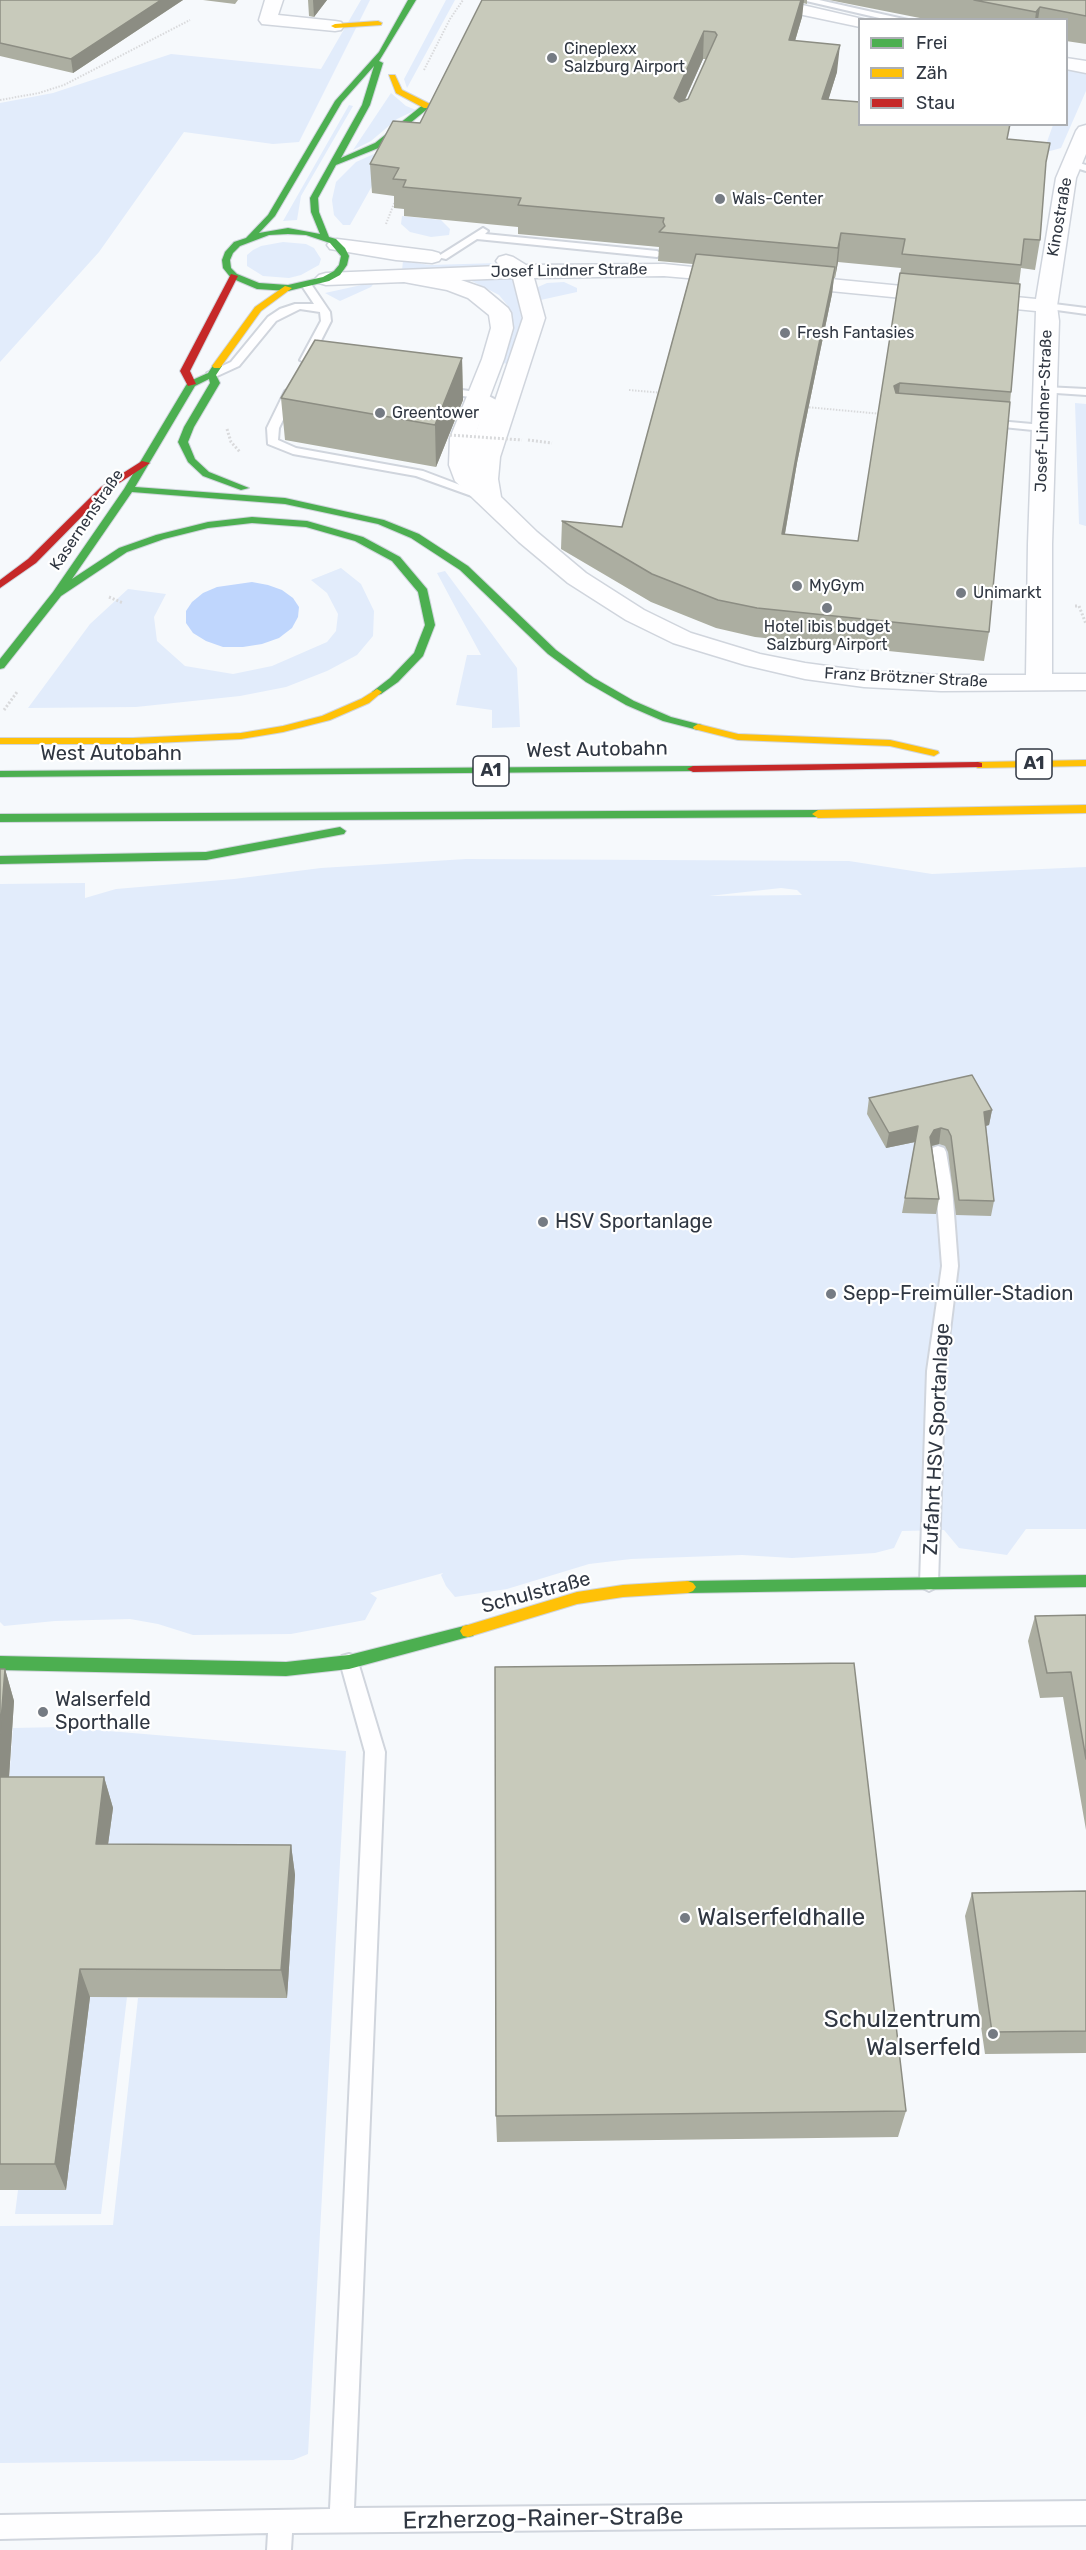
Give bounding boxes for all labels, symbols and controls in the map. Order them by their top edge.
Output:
legend [858,18,1068,126]
text: Frei [916,32,947,54]
place label: Cineplexx Salzburg Airport [564,39,685,77]
marker: Cineplexx Salzburg Airport [545,51,559,65]
text: Zäh [916,62,948,84]
text: Stau [916,92,955,114]
street label: Kinostraße [1044,176,1076,258]
place label: Wals-Center [732,189,823,209]
marker: Wals-Center [713,192,727,206]
street label: Josef Lindner Straße [491,260,647,282]
place label: Fresh Fantasies [797,323,914,343]
marker: Fresh Fantasies [778,326,792,340]
street label: Josef-Lindner-Straße [1032,329,1056,493]
place label: Greentower [392,403,479,423]
marker: Greentower [373,406,387,420]
street label: Kasernenstraße [46,466,128,574]
place label: MyGym [809,576,864,596]
marker: MyGym [790,579,804,593]
place label: Unimarkt [973,583,1041,603]
marker: Unimarkt [954,586,968,600]
marker: Hotel ibis budget Salzburg Airport [820,601,834,615]
place label: Hotel ibis budget Salzburg Airport [764,617,890,655]
street label: Franz Brötzner Straße [824,664,988,692]
street label: West Autobahn [526,737,668,763]
street label: West Autobahn [40,742,182,766]
road number: A1 [1016,749,1052,779]
road number: A1 [473,756,509,786]
place label: HSV Sportanlage [555,1210,713,1234]
marker: HSV Sportanlage [536,1215,550,1229]
place label: Sepp-Freimüller-Stadion [843,1282,1073,1306]
marker: Sepp-Freimüller-Stadion [824,1287,838,1301]
street label: Zufahrt HSV Sportanlage [919,1322,955,1556]
street label: Schulstraße [479,1567,593,1619]
place label: Walserfeld Sporthalle [55,1688,151,1735]
marker: Walserfeld Sporthalle [36,1705,50,1719]
place label: Walserfeldhalle [697,1904,865,1932]
marker: Walserfeldhalle [678,1911,692,1925]
place label: Schulzentrum Walserfeld [824,2006,981,2062]
marker: Schulzentrum Walserfeld [986,2027,1000,2041]
street label: Erzherzog-Rainer-Straße [402,2502,684,2536]

